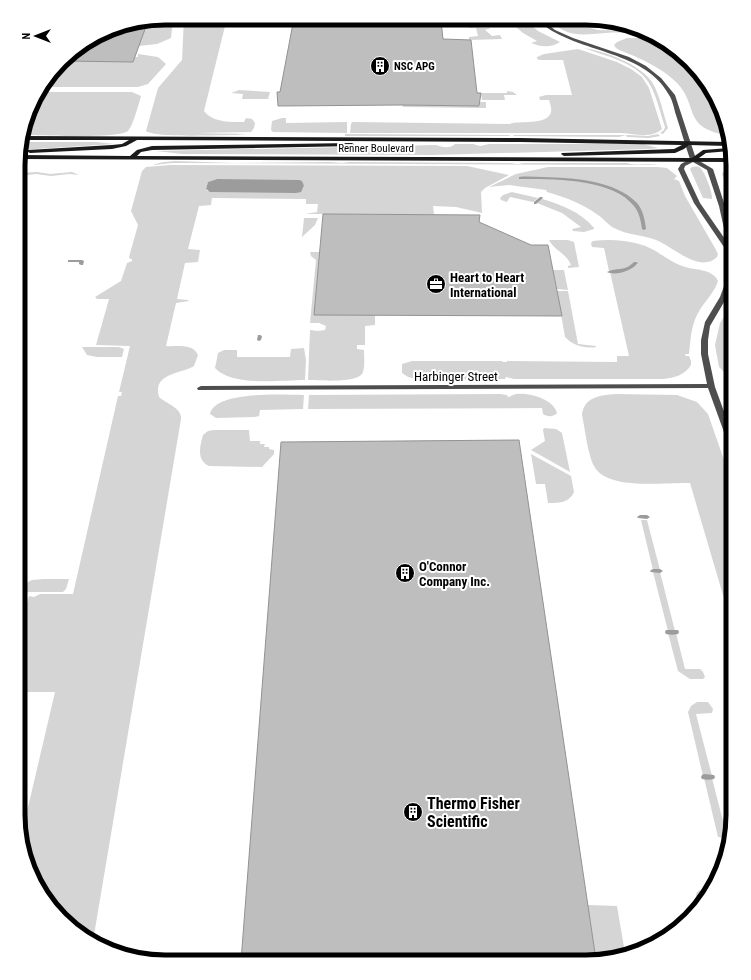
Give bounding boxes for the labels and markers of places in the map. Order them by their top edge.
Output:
building icon: NSC APG [369,55,391,77]
place label: NSC APG [394,60,435,73]
place label: Heart to Heart International [450,270,524,300]
office icon: Heart to Heart International [425,273,447,295]
place label: O'Connor Company Inc. [419,559,490,589]
building icon: O'Connor Company Inc. [394,562,416,584]
place label: Thermo Fisher Scientific [427,794,520,831]
building icon: Thermo Fisher Scientific [402,801,424,823]

